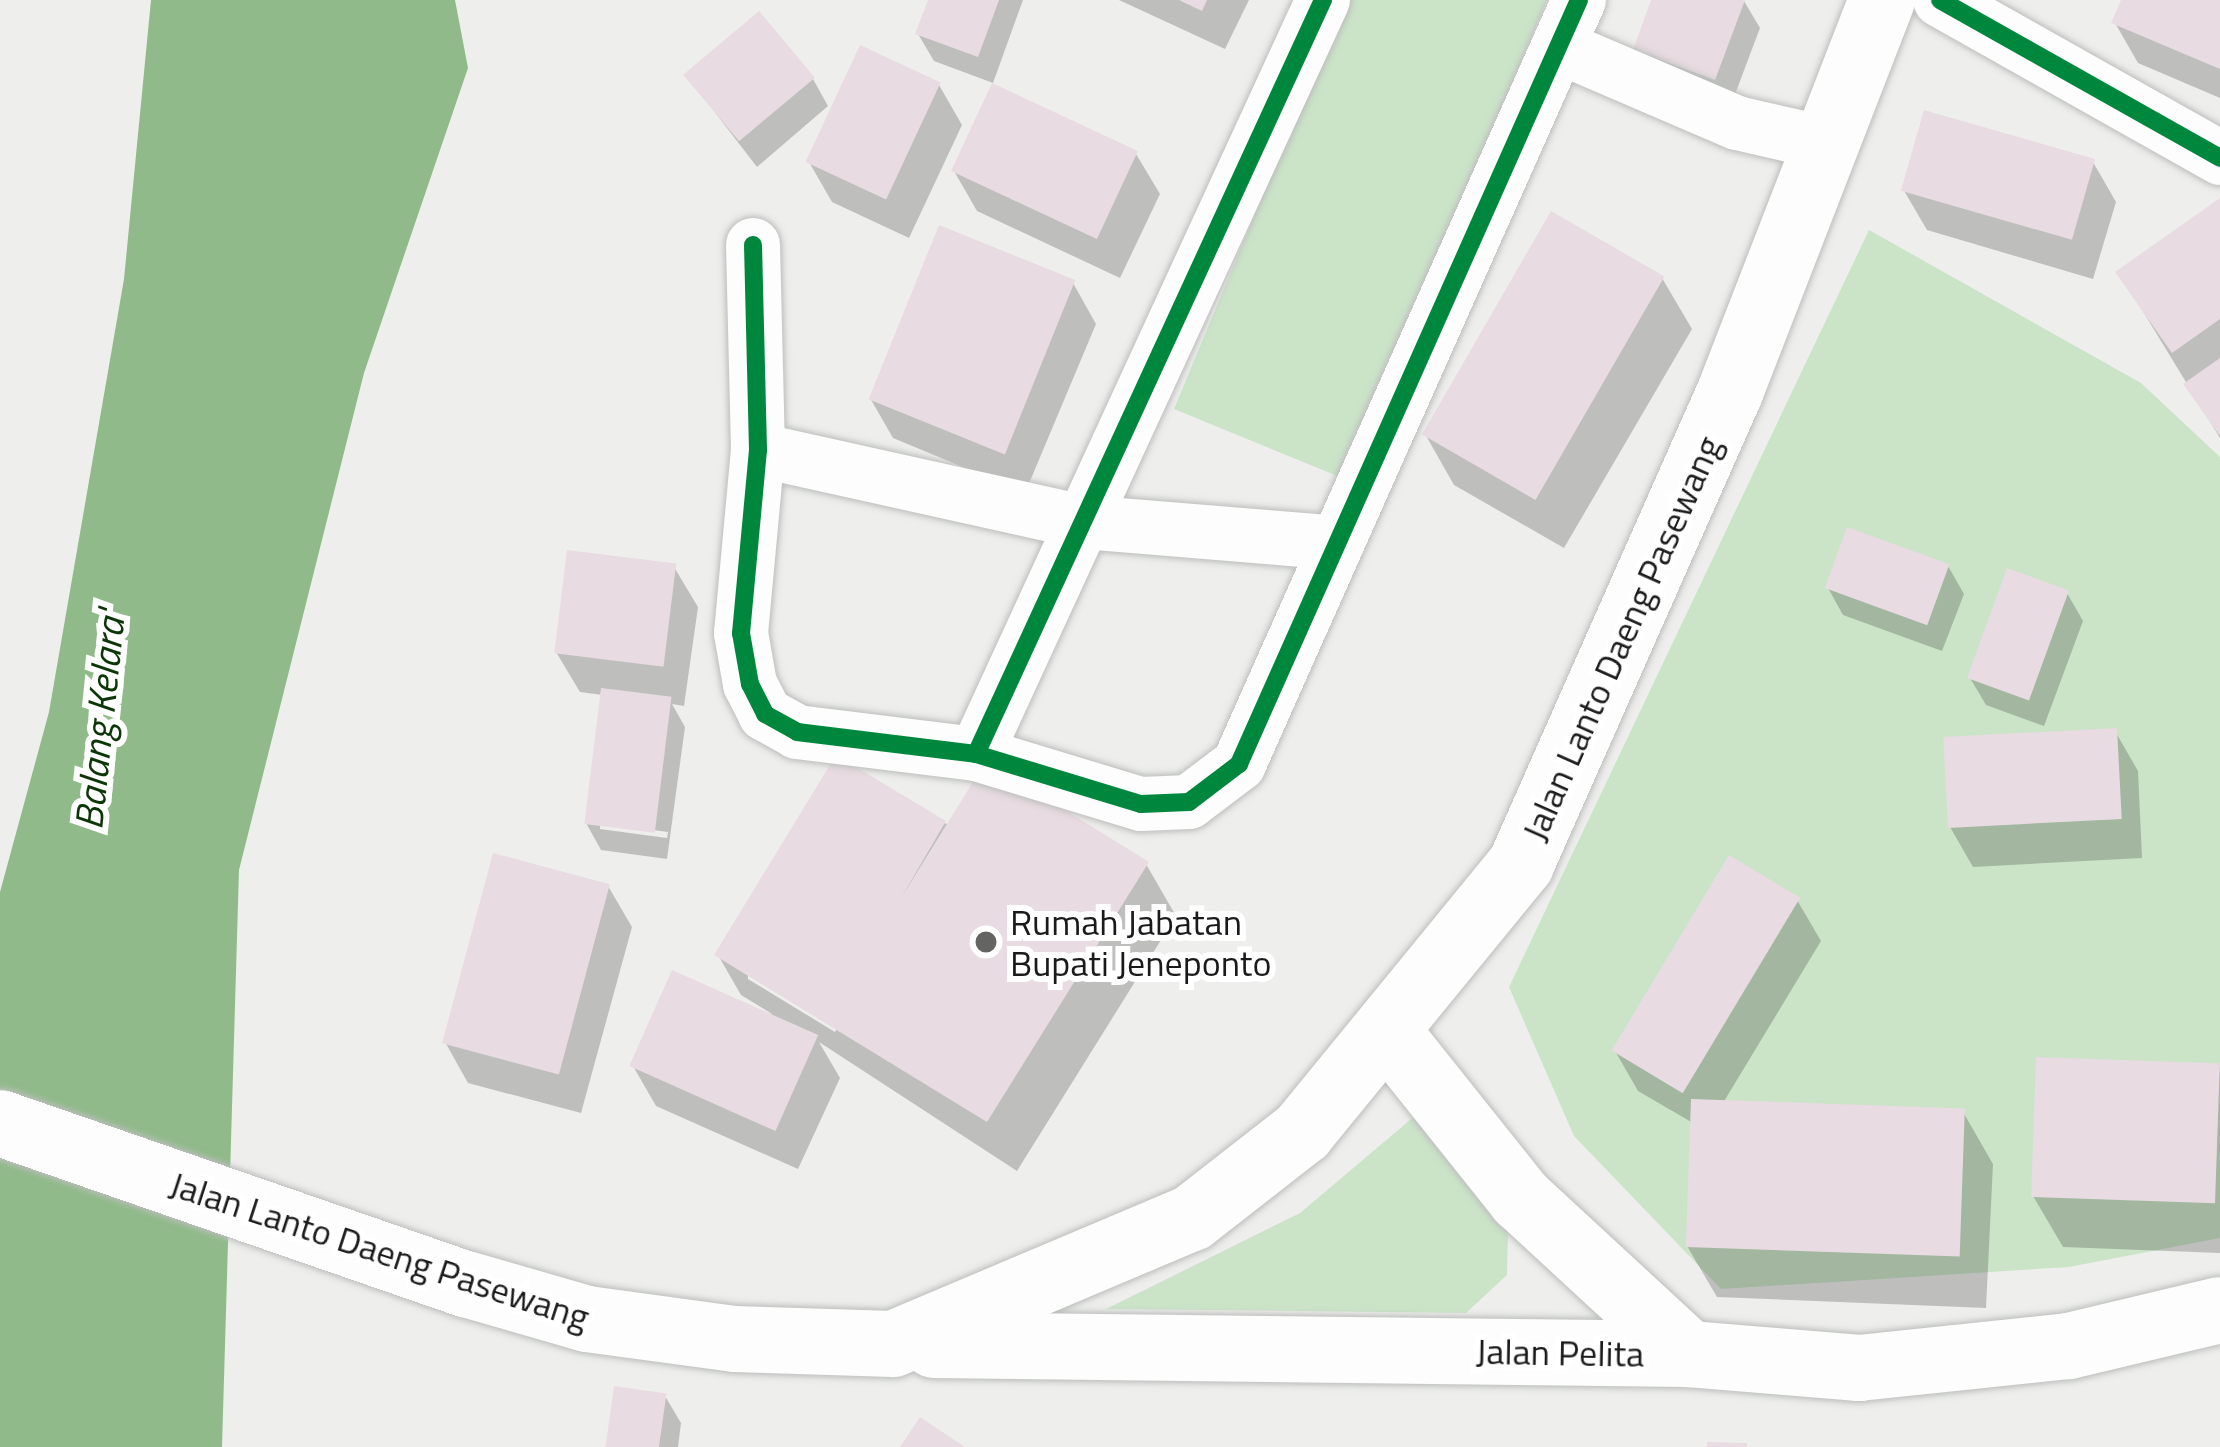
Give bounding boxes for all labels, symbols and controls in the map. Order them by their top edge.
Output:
street label: Jalan Lanto Daeng Pasewang [1512,429,1730,847]
water label: Balang Kelara' [65,609,135,831]
place label: Rumah Jabatan Bupati Jeneponto [1010,899,1272,984]
marker: Rumah Jabatan Bupati Jeneponto [973,929,999,955]
street label: Jalan Lanto Daeng Pasewang [165,1162,595,1338]
street label: Jalan Pelita [1475,1329,1645,1375]

